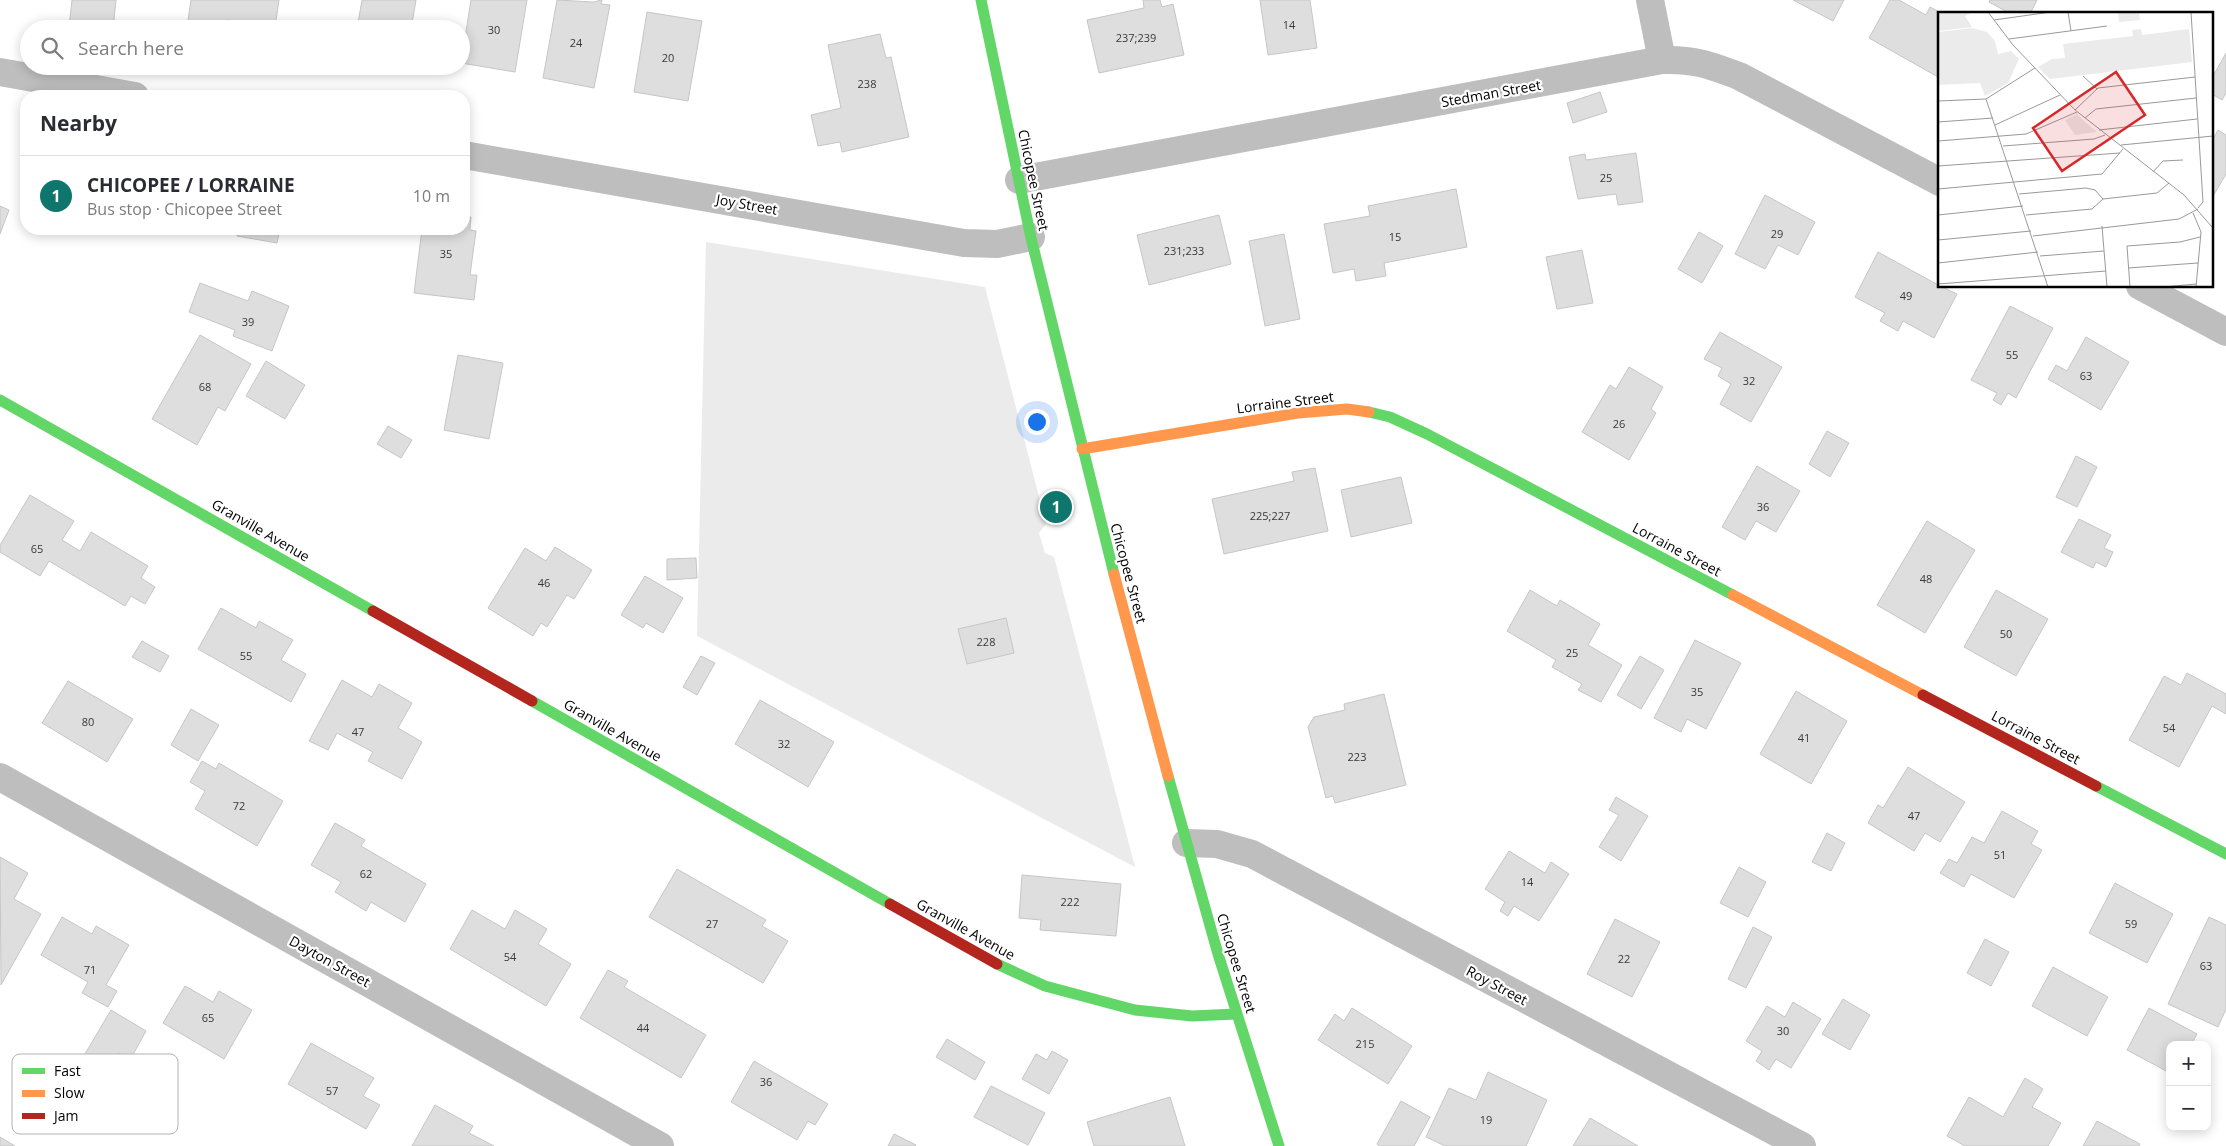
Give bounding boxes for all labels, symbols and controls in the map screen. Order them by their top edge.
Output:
inset map [1938,12,2214,288]
house number: 14 [1283,17,1296,32]
search box [20,20,470,75]
house number: 30 [488,22,500,37]
house number: 237;239 [1116,30,1156,45]
icon: search [38,34,66,62]
text: Search here [78,35,184,61]
house number: 24 [570,35,583,50]
house number: 20 [662,50,674,65]
street label: Stedman Street [1440,75,1542,111]
house number: 238 [858,76,876,91]
text: Nearby [40,109,117,137]
street label: Chicopee Street [1014,128,1054,232]
house number: 25 [1600,170,1612,185]
text: CHICOPEE / LORRAINE [87,172,295,198]
text: 1 [51,185,61,207]
text: 10 m [413,185,450,207]
street label: Joy Street [713,189,779,219]
text: Bus stop · Chicopee Street [87,198,282,220]
house number: 29 [1771,226,1783,241]
house number: 15 [1389,229,1401,244]
house number: 231;233 [1164,243,1204,258]
house number: 35 [440,246,452,261]
house number: 49 [1900,288,1912,303]
house number: 39 [242,314,254,329]
house number: 55 [2006,347,2018,362]
house number: 63 [2080,368,2092,383]
house number: 32 [1743,373,1755,388]
house number: 68 [199,379,211,394]
street label: Lorraine Street [1235,387,1335,417]
your location [1024,409,1050,435]
house number: 26 [1613,416,1625,431]
pin: 1 [1040,488,1072,526]
street label: Granville Avenue [209,494,314,566]
house number: 36 [1757,499,1769,514]
house number: 225;227 [1250,508,1290,523]
street label: Lorraine Street [1629,518,1725,580]
street label: Chicopee Street [1106,521,1152,625]
house number: 65 [31,541,43,556]
house number: 48 [1920,571,1932,586]
house number: 46 [538,575,550,590]
house number: 50 [2000,626,2012,641]
house number: 228 [977,634,995,649]
house number: 25 [1566,645,1578,660]
house number: 55 [240,648,252,663]
house number: 35 [1691,684,1703,699]
street label: Granville Avenue [561,694,666,766]
street label: Lorraine Street [1988,706,2084,768]
house number: 80 [82,714,94,729]
house number: 54 [2163,720,2176,735]
house number: 47 [352,724,364,739]
house number: 41 [1798,730,1810,745]
house number: 32 [778,736,790,751]
house number: 223 [1348,749,1366,764]
house number: 72 [233,798,245,813]
house number: 47 [1908,808,1920,823]
house number: 51 [1994,847,2006,862]
house number: 62 [360,866,372,881]
house number: 14 [1521,874,1534,889]
street label: Granville Avenue [913,894,1019,964]
house number: 222 [1061,894,1079,909]
street label: Chicopee Street [1213,911,1261,1015]
house number: 27 [706,916,718,931]
house number: 59 [2125,916,2137,931]
street label: Dayton Street [286,931,374,991]
house number: 54 [504,949,517,964]
house number: 22 [1618,951,1630,966]
house number: 63 [2200,958,2212,973]
street label: Roy Street [1463,961,1531,1009]
house number: 71 [84,962,96,977]
house number: 65 [202,1010,214,1025]
house number: 44 [637,1020,650,1035]
house number: 30 [1777,1023,1789,1038]
house number: 215 [1356,1036,1374,1051]
map controls [2166,1041,2211,1131]
button: + [2166,1041,2211,1086]
legend [12,1054,178,1134]
text: Fast [54,1061,81,1080]
house number: 36 [760,1074,772,1089]
text: Slow [54,1083,85,1102]
house number: 57 [326,1083,338,1098]
button: − [2166,1086,2211,1131]
text: Jam [52,1106,79,1125]
house number: 19 [1480,1112,1492,1127]

